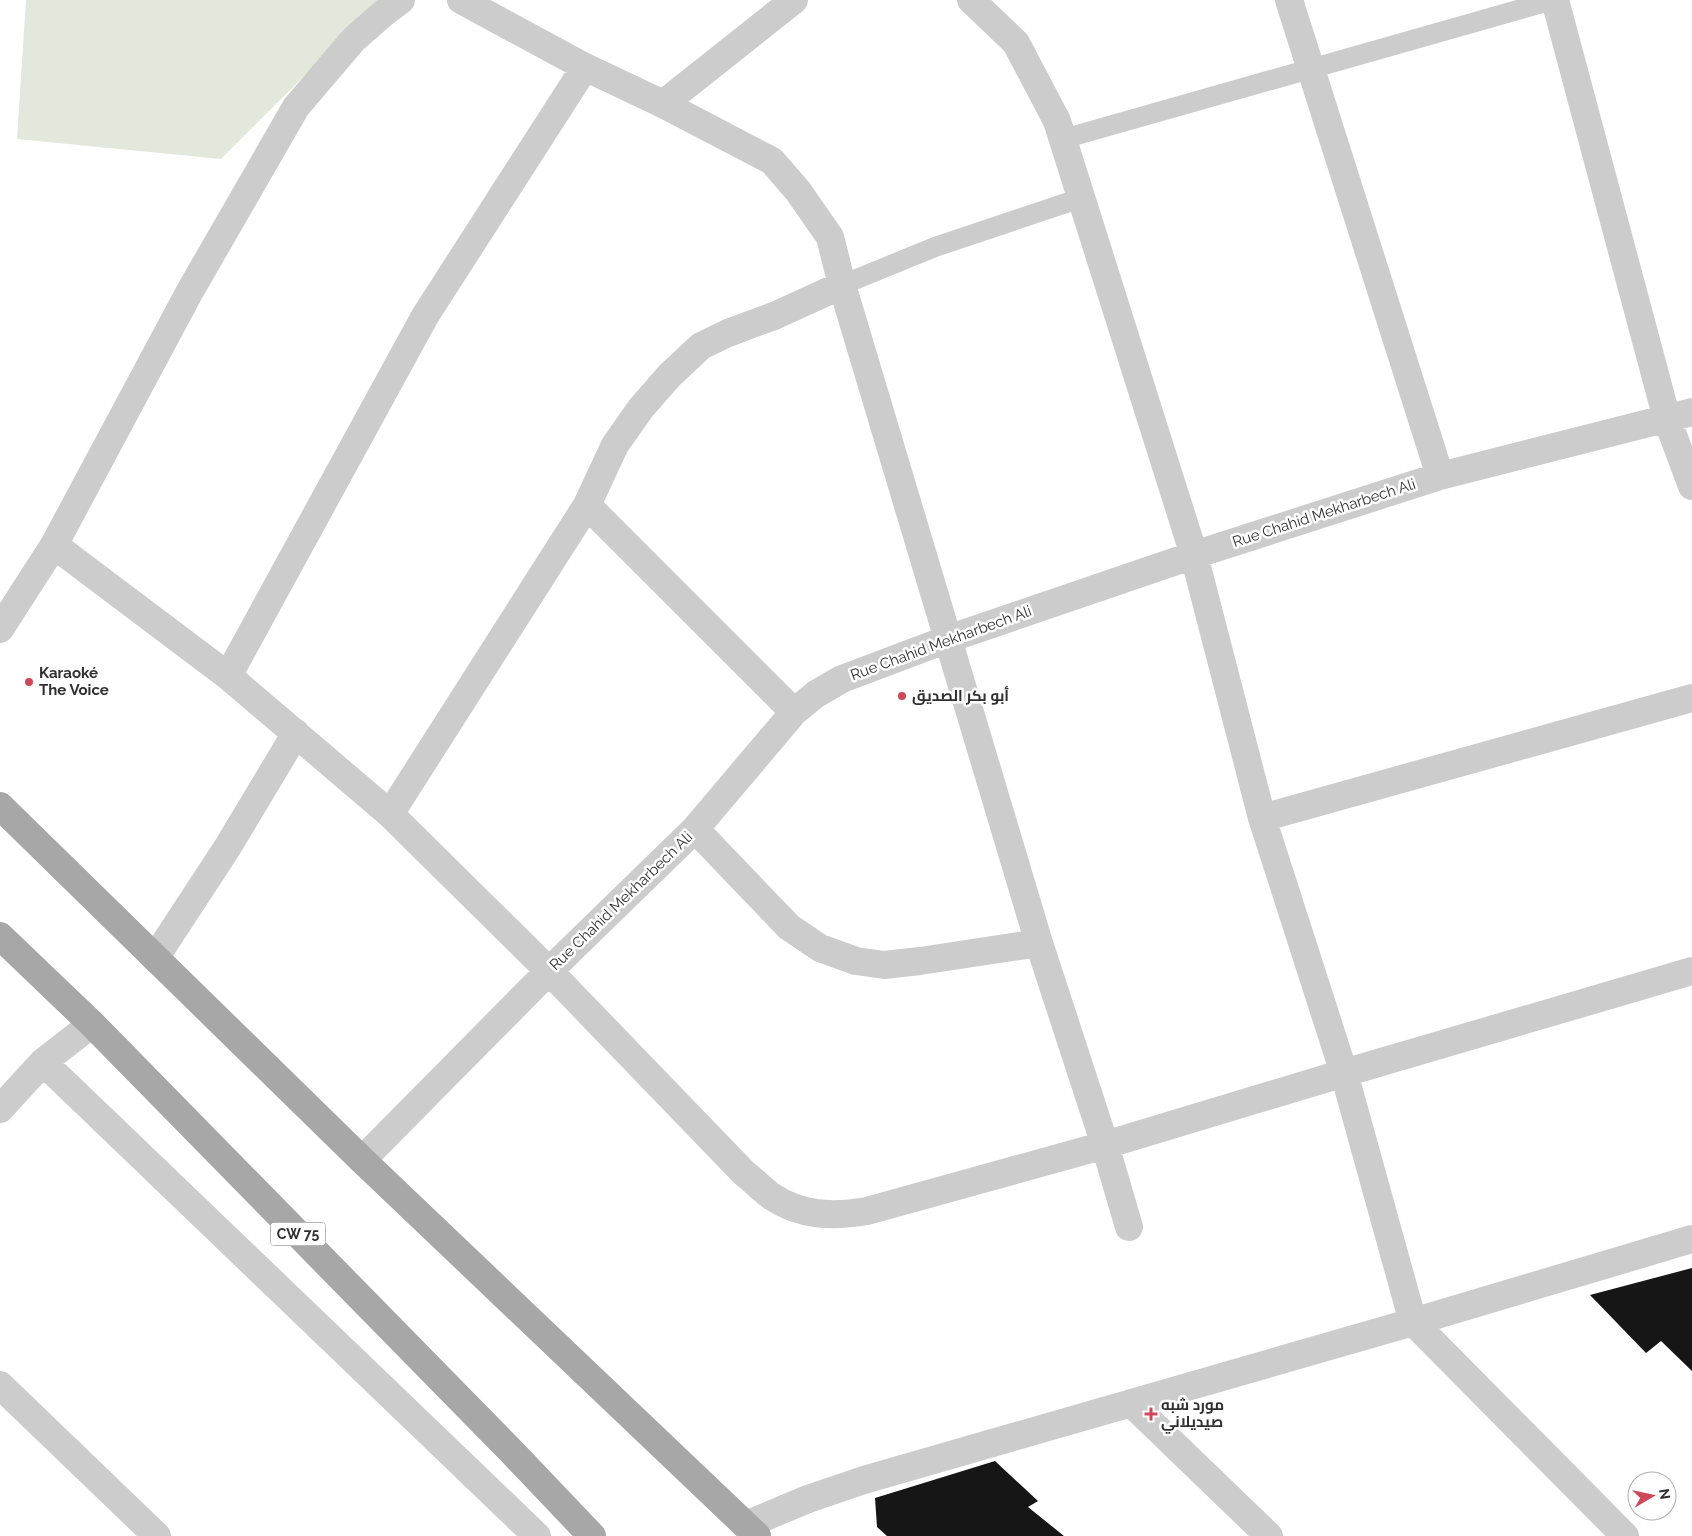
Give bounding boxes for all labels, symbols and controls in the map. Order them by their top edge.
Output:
street label: Rue Chahid Mekharbech Ali [1230,475,1418,551]
street label: Rue Chahid Mekharbech Ali [848,602,1034,684]
place label: Karaoké The Voice [39,664,109,699]
marker: Karaoké The Voice [23,676,35,688]
place label: أبو بكر الصديق [912,686,1009,705]
marker: أبو بكر الصديق [896,690,908,702]
street label: Rue Chahid Mekharbech Ali [546,828,696,974]
road number: CW 75 [270,1222,326,1246]
place label: مورد شبه صيديلاني [1161,1396,1224,1434]
marker: مورد شبه صيديلاني [1145,1408,1157,1420]
north arrow [1627,1471,1677,1521]
text: N [1656,1487,1674,1500]

